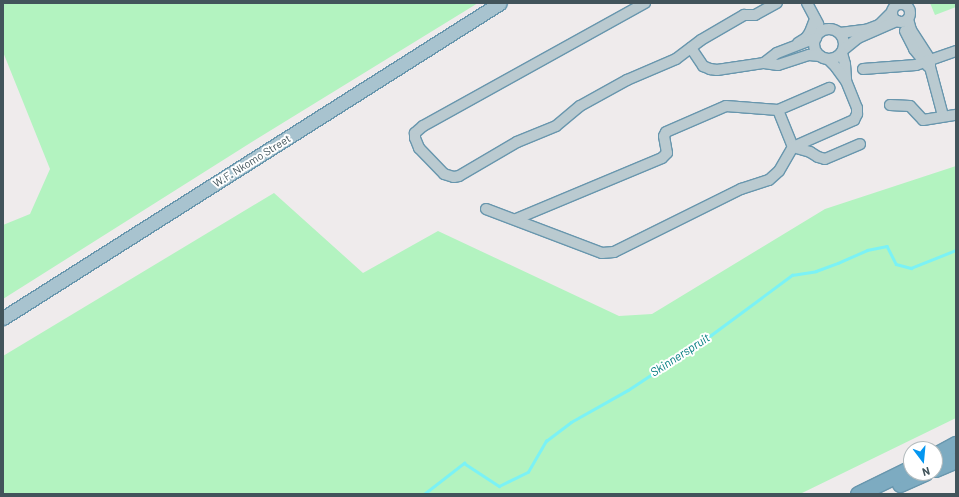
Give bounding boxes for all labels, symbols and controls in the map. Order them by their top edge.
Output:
street label: W.F. Nkomo Street [211,132,293,190]
water label: Skinnerspruit [647,330,713,380]
north arrow [903,441,943,481]
text: N [921,465,931,479]

